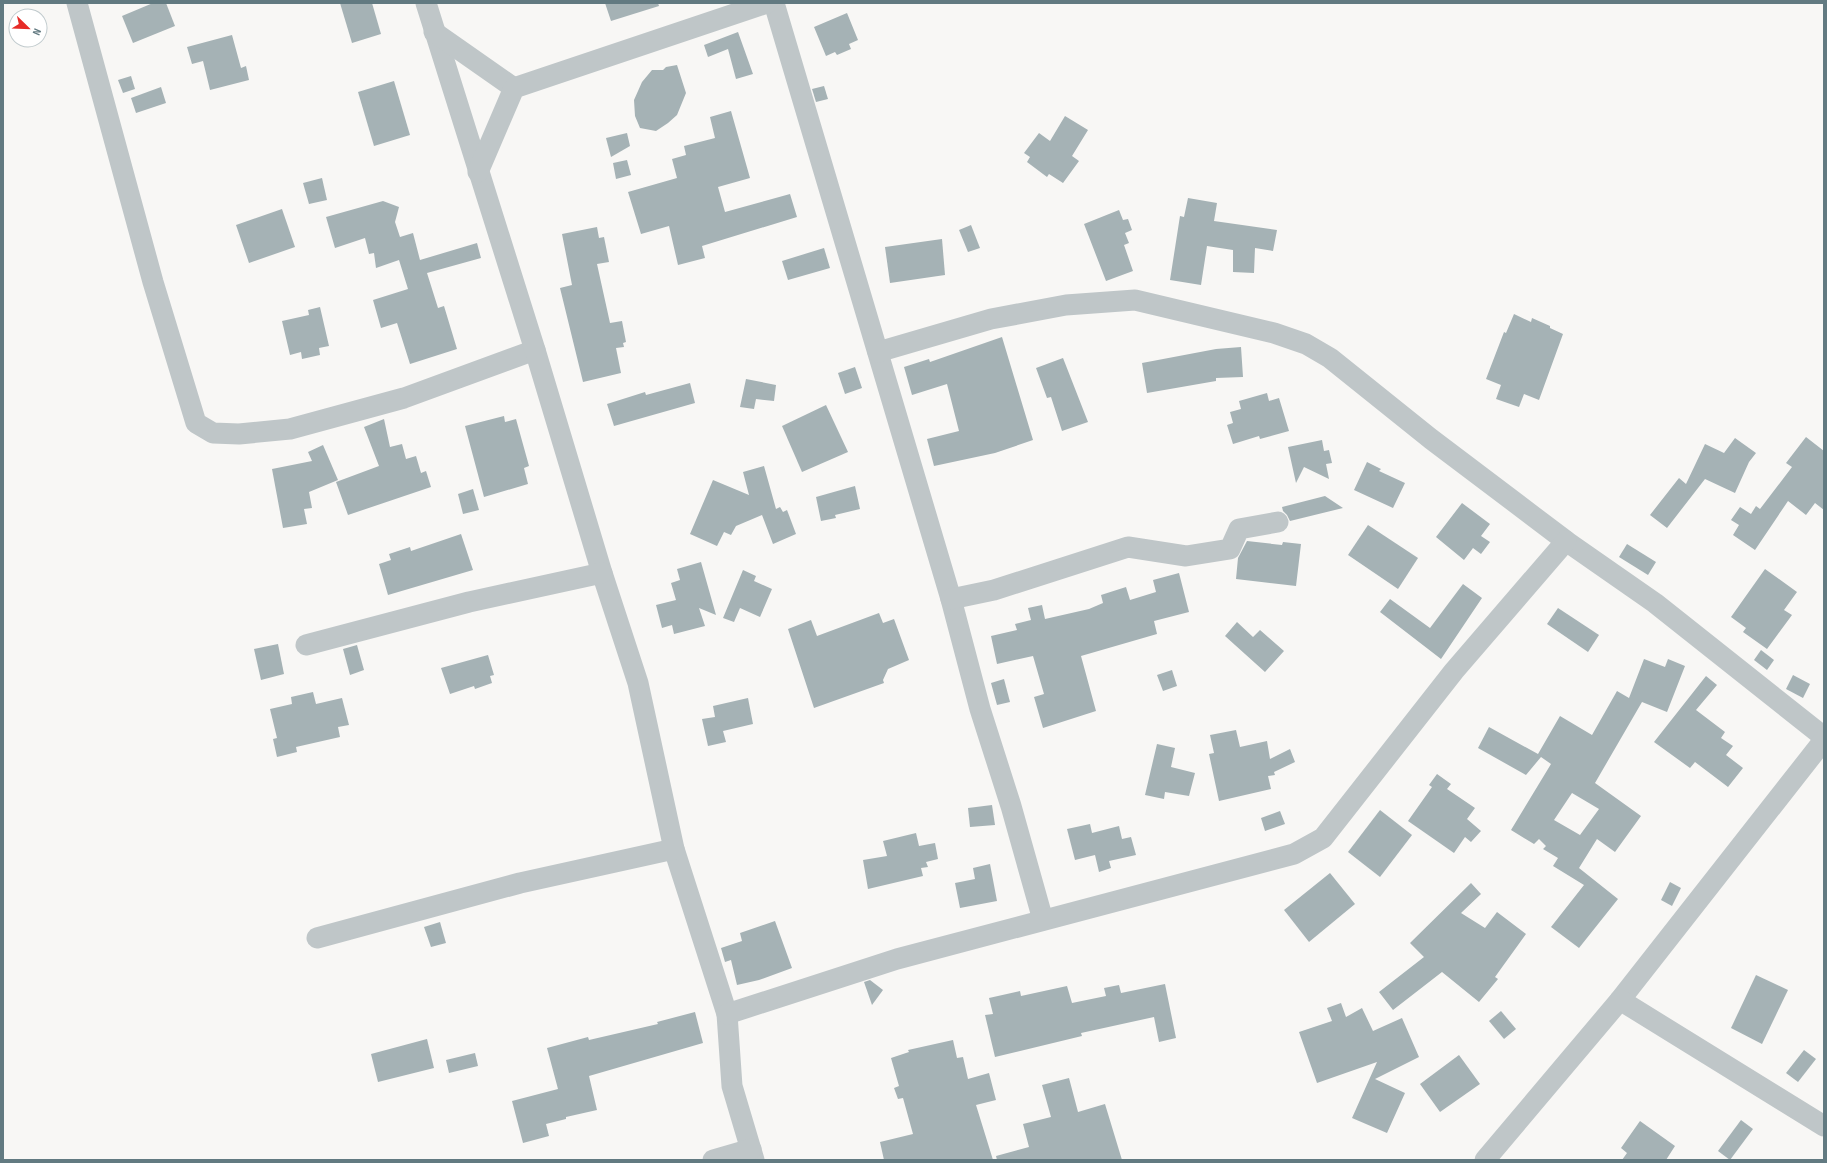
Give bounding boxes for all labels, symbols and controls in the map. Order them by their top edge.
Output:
north arrow [8,8,48,48]
text: N [30,26,44,37]

